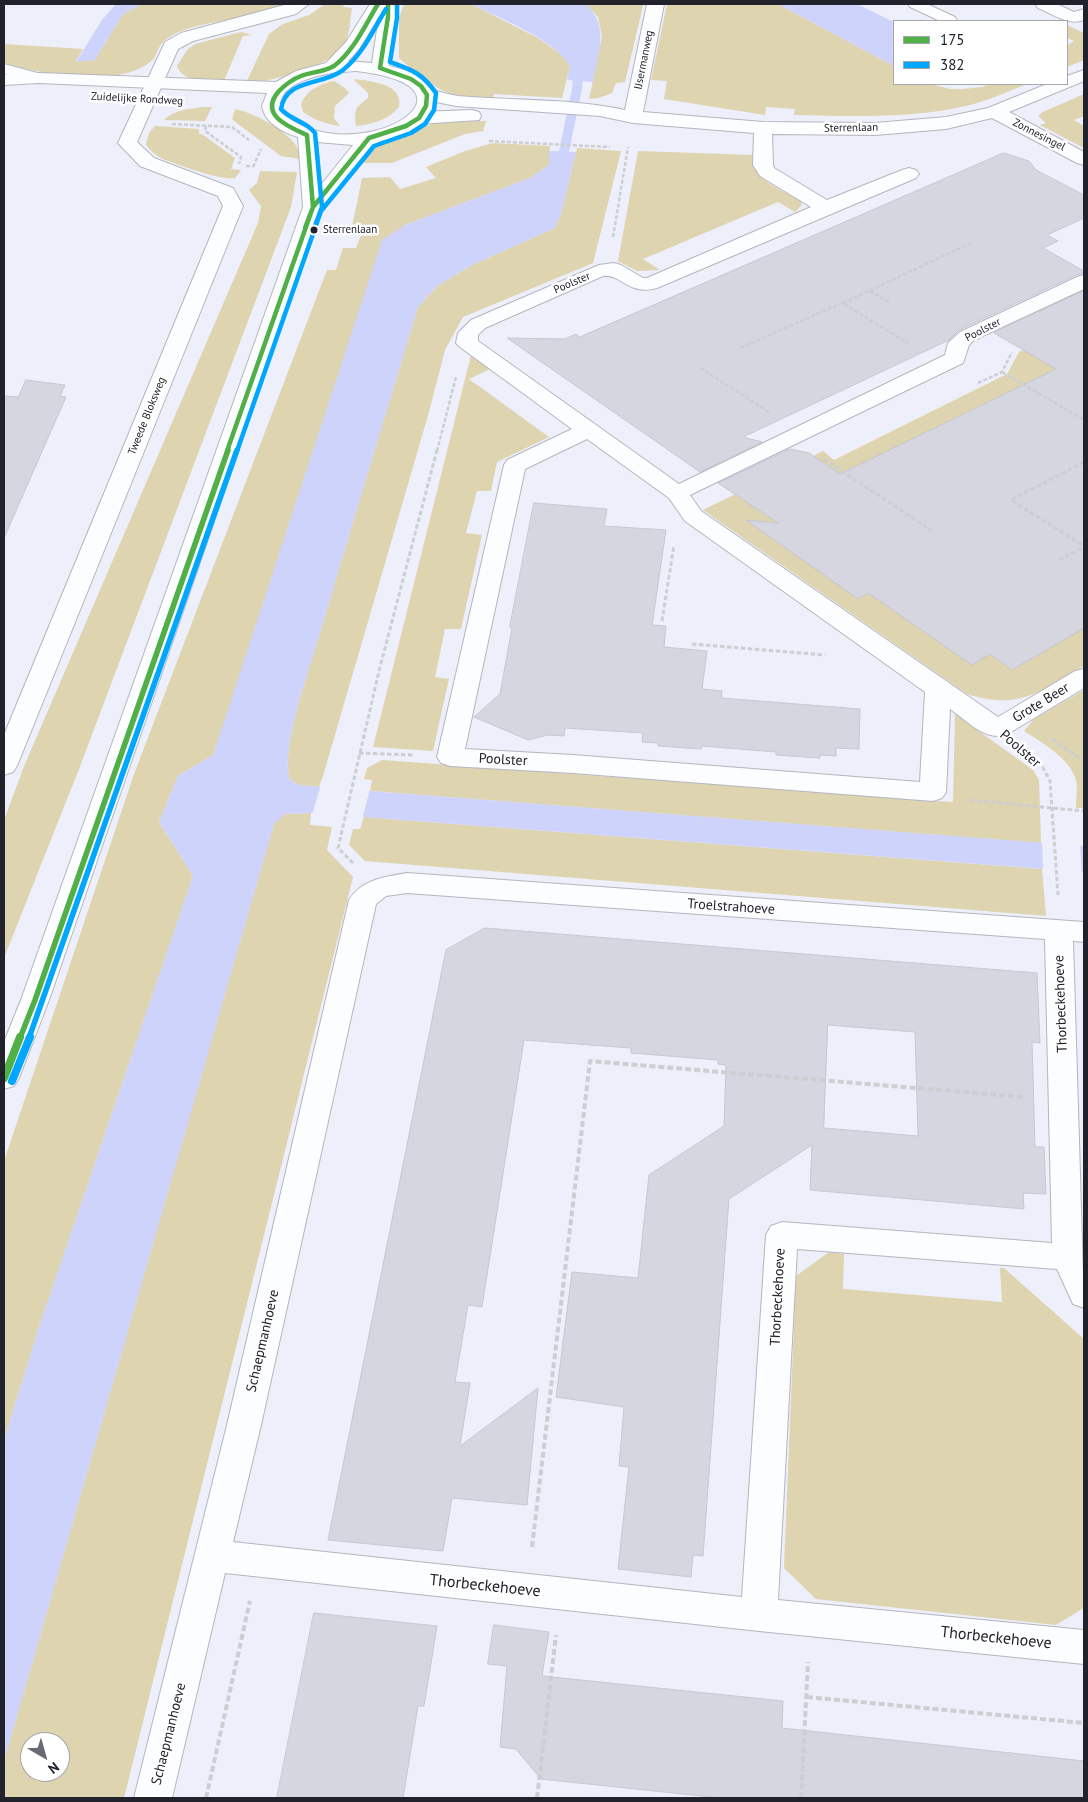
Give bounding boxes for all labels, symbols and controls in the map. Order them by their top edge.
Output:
legend [893,20,1068,85]
street label: IJsermanweg [632,29,656,91]
text: 175 [940,30,965,49]
text: 382 [940,55,965,74]
street label: Zuidelijke Rondweg [91,90,183,108]
street label: Zonnesingel [1010,116,1068,154]
street label: Sterrenlaan [824,121,878,135]
place label: Sterrenlaan [323,223,377,237]
marker: Sterrenlaan [309,225,319,235]
street label: Poolster [552,269,592,297]
street label: Poolster [963,315,1003,345]
street label: Tweede Bloksweg [125,375,169,457]
street label: Grote Beer [1010,680,1072,726]
street label: Poolster [996,727,1044,771]
street label: Poolster [478,750,528,770]
street label: Troelstrahoeve [687,896,775,918]
street label: Thorbeckehoeve [1051,955,1071,1053]
street label: Thorbeckehoeve [767,1248,789,1346]
street label: Schaepmanhoeve [243,1288,283,1394]
street label: Thorbeckehoeve [428,1571,542,1601]
street label: Thorbeckehoeve [939,1623,1053,1653]
street label: Schaepmanhoeve [148,1681,190,1787]
north arrow [20,1732,70,1782]
text: N [44,1758,63,1778]

